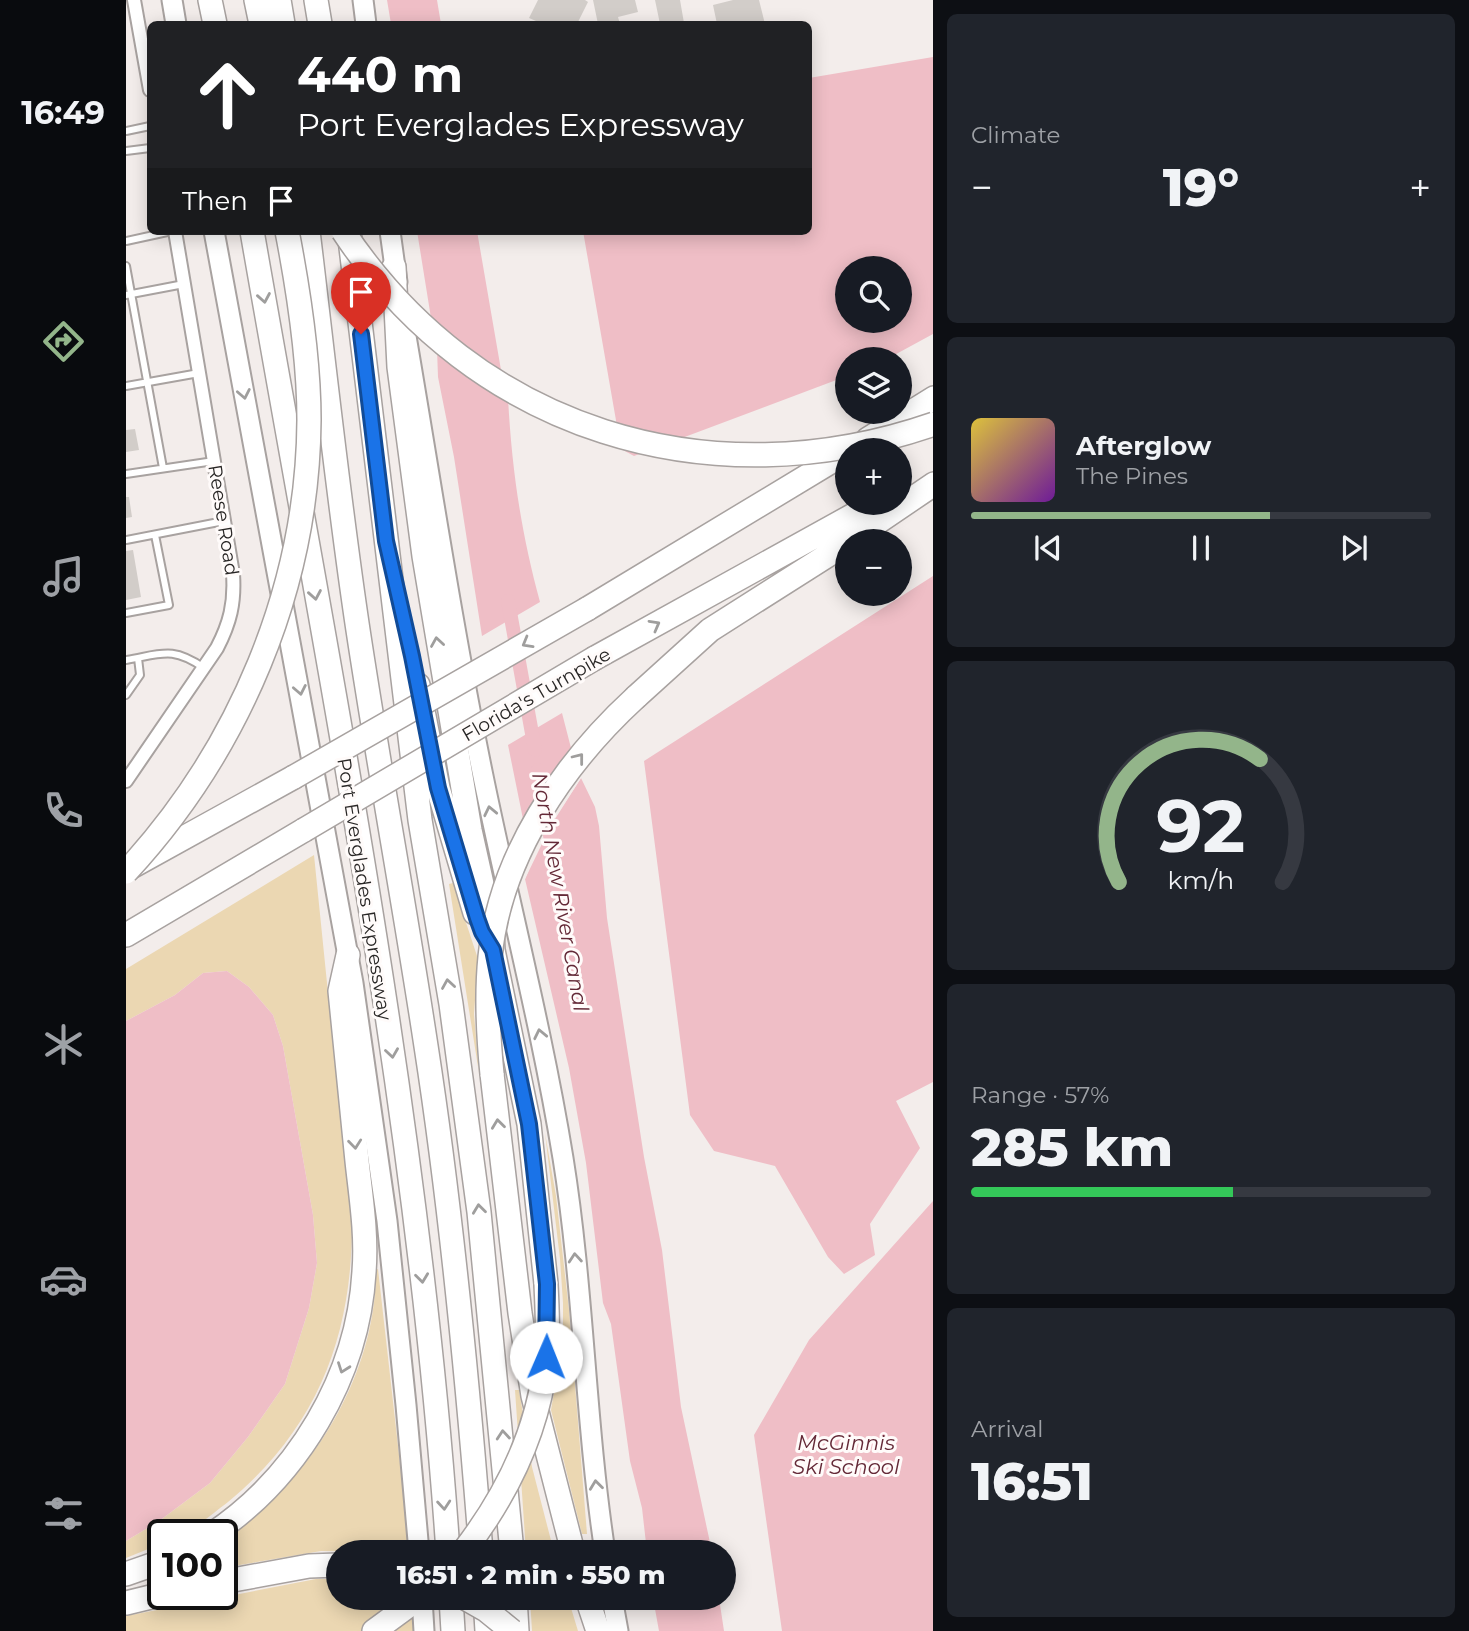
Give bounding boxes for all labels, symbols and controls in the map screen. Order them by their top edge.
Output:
text: 440 m [297,45,463,104]
icon: ahead [182,49,273,140]
text: 16:49 [21,93,105,132]
text: Port Everglades Expressway [297,105,744,144]
text: Climate [971,121,1060,149]
text: 19° [1163,156,1239,219]
text: − [971,164,993,211]
text: + [1409,164,1431,211]
icon: arrive [262,182,300,220]
text: Then [182,185,248,217]
map controls [835,256,912,606]
button: search [835,256,912,333]
pin [331,262,391,334]
icon: arrive [342,273,380,311]
one-way arrow [255,292,270,304]
icon: directions [39,317,88,366]
button: layers [835,347,912,424]
one-way arrow [236,388,251,400]
text: Afterglow [1076,430,1211,462]
button: + [835,438,912,515]
text: The Pines [1076,462,1188,490]
street label: Reese Road [203,463,244,577]
button: − [835,529,912,606]
icon: previous [1029,529,1067,567]
icon: pause [1182,529,1220,567]
icon: next [1335,529,1373,567]
icon: music [39,552,88,601]
one-way arrow [307,589,322,601]
one-way arrow [648,620,660,633]
one-way arrow [522,635,535,648]
one-way arrow [430,637,445,648]
street label: Florida's Turnpike [458,642,615,746]
one-way arrow [292,684,307,696]
one-way arrow [571,754,583,767]
street label: Port Everglades Expressway [332,756,397,1023]
water label: North New River Canal [527,770,594,1014]
text: 92 [1156,782,1246,870]
icon: phone [39,786,88,835]
one-way arrow [484,805,499,817]
text: km/h [1168,864,1234,894]
one-way arrow [441,978,456,990]
icon: climate [39,1020,88,1069]
one-way arrow [533,1028,548,1040]
one-way arrow [384,1047,399,1059]
text: Range · 57% [971,1081,1109,1109]
text: 285 km [971,1116,1173,1179]
one-way arrow [490,1118,505,1130]
one-way arrow [348,1138,363,1150]
one-way arrow [471,1203,486,1215]
one-way arrow [568,1252,583,1263]
icon: car [39,1255,88,1304]
one-way arrow [415,1272,430,1284]
position arrow [509,1320,583,1394]
one-way arrow [337,1362,351,1374]
text: Arrival [971,1415,1044,1443]
one-way arrow [495,1430,510,1441]
water label: McGinnis Ski School [792,1430,900,1479]
text: 16:51 [971,1450,1093,1513]
one-way arrow [589,1479,604,1490]
icon: filters [39,1489,88,1538]
one-way arrow [436,1499,451,1510]
speed limit sign: 100 [147,1519,238,1610]
text: 16:51 · 2 min · 550 m [397,1559,665,1591]

